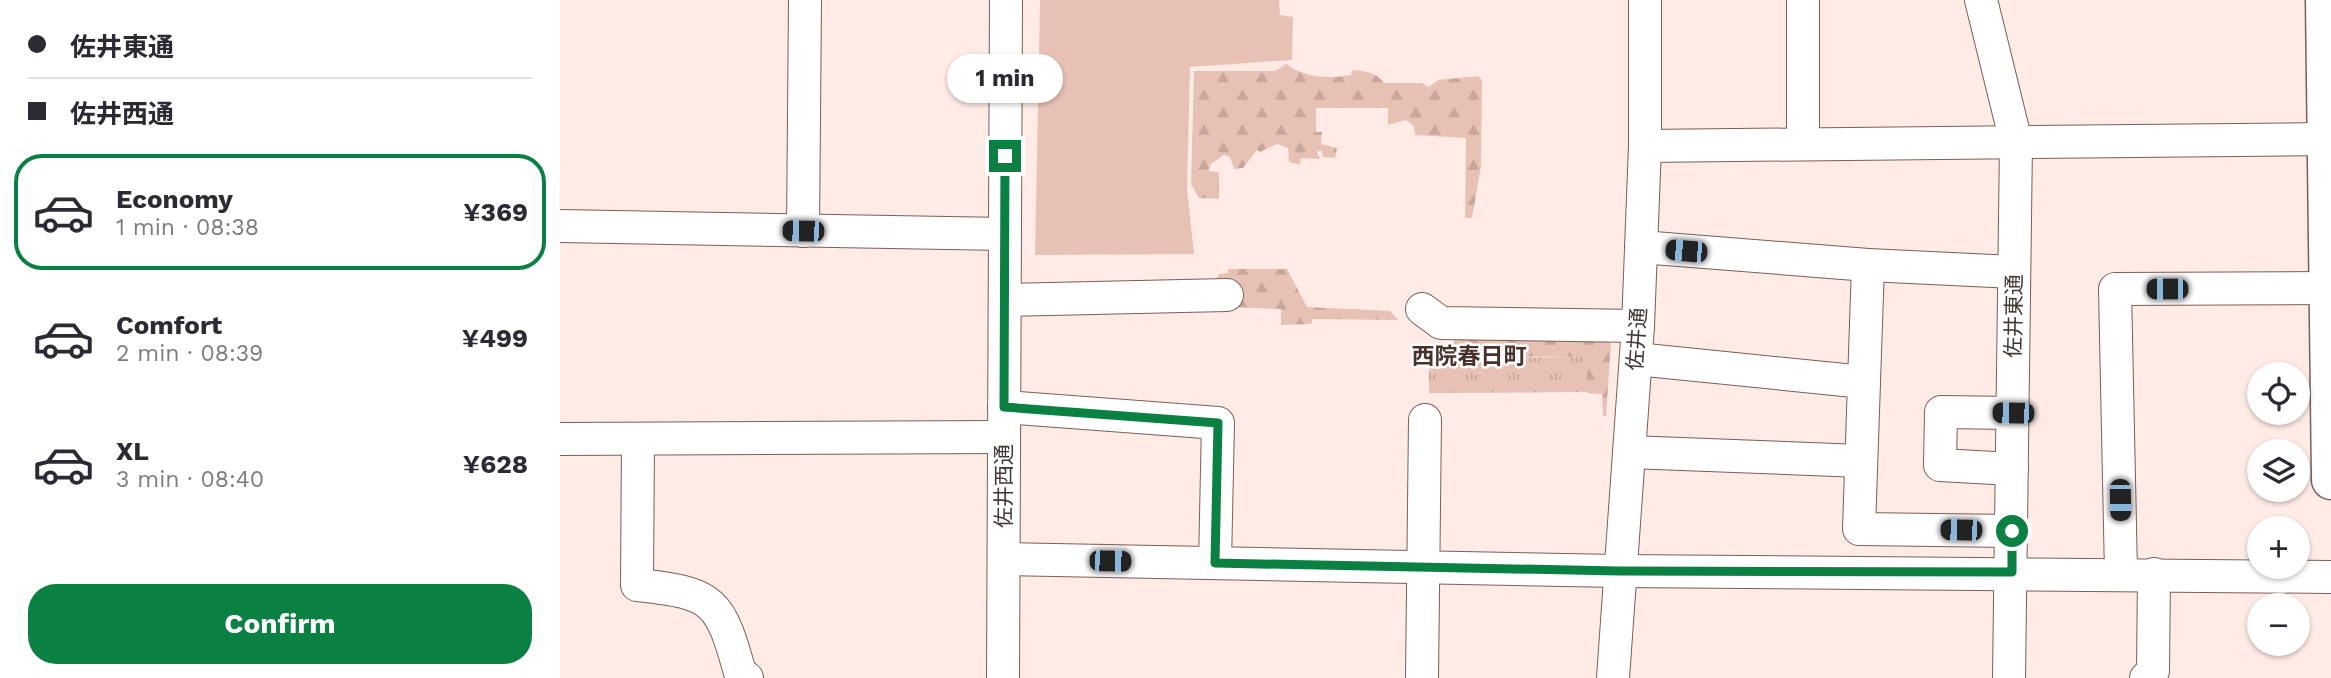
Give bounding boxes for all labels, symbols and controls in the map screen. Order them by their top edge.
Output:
text: 佐井東通 [70,32,174,62]
callout: 1 min [947,54,1063,104]
text: 1 min [975,65,1035,92]
text: 佐井西通 [70,99,174,129]
route end [989,140,1021,172]
icon: car [32,181,95,244]
text: Economy [116,184,233,214]
text: ¥369 [463,197,528,227]
text: 1 min · 08:38 [116,214,259,241]
car [782,220,825,242]
car [1665,239,1708,263]
street label: 佐井東通 [2000,274,2027,358]
car [2147,279,2189,300]
icon: car [32,307,95,370]
street label: 佐井通 [1622,307,1651,371]
text: Comfort [116,310,222,340]
text: ¥499 [462,323,528,353]
text: 2 min · 08:39 [116,340,263,367]
district label: 西院春日町 [1412,343,1527,370]
map controls [2247,362,2310,656]
button: locate [2247,362,2310,425]
car [1992,402,2035,424]
icon: car [32,433,95,496]
text: XL [116,436,149,466]
button: layers [2247,439,2310,502]
street label: 佐井西通 [991,444,1016,528]
text: ¥628 [463,449,528,479]
text: 3 min · 08:40 [116,466,264,493]
car [2110,479,2131,521]
route start [1996,515,2028,547]
button: + [2247,516,2310,579]
car [1940,519,1983,541]
car [1089,550,1132,572]
button: Confirm [28,584,532,664]
button: − [2247,593,2310,656]

